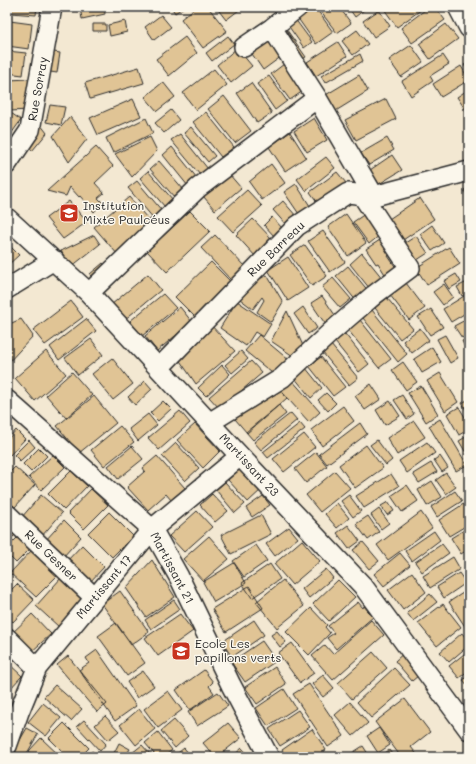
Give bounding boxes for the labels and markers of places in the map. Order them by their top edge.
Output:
place label: Institution Mixte Paulcéus [83,197,170,227]
school or university icon: Institution Mixte Paulcéus [58,202,80,224]
place label: Ecole Les papillons verts [195,635,281,665]
school or university icon: Ecole Les papillons verts [170,640,192,662]

